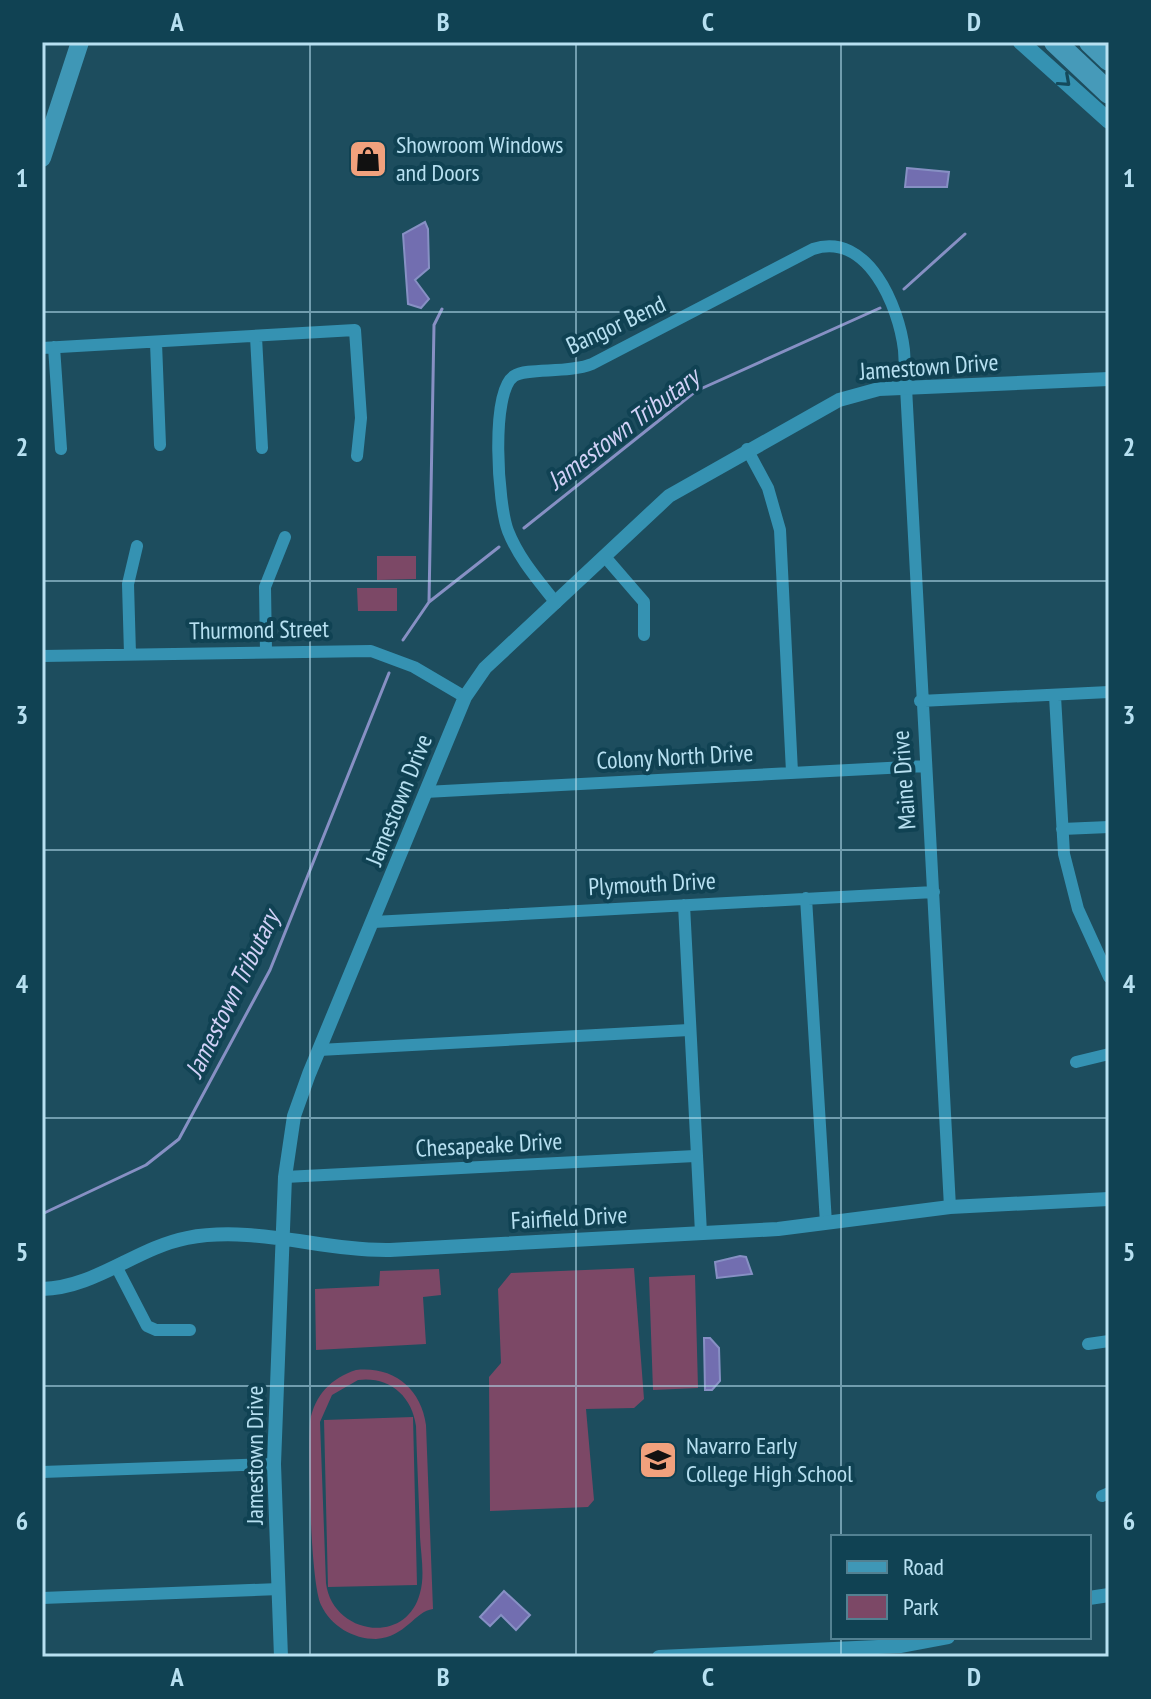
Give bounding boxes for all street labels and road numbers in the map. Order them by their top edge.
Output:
street label: Bangor Bend [561,288,670,361]
street label: Jamestown Drive [858,346,999,387]
street label: Thurmond Street [189,613,330,646]
street label: Maine Drive [885,729,922,831]
street label: Jamestown Drive [358,730,439,871]
street label: Colony North Drive [596,737,754,776]
street label: Plymouth Drive [587,865,717,902]
street label: Chesapeake Drive [415,1125,563,1164]
street label: Fairfield Drive [510,1199,628,1236]
street label: Jamestown Drive [239,1386,270,1525]

